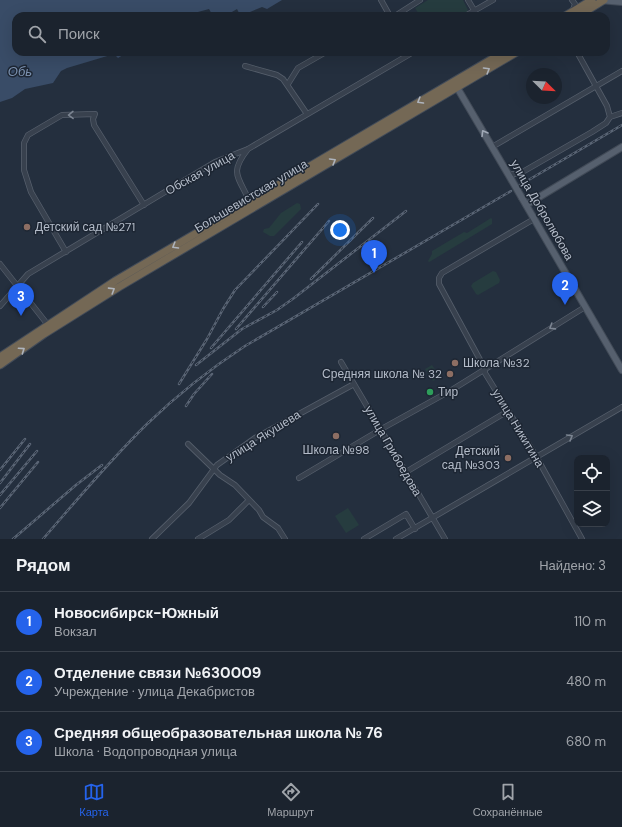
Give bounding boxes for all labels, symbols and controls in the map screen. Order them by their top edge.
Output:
search box [12,12,610,56]
icon: search [26,23,48,45]
text: Поиск [58,24,100,44]
water label: Обь [8,63,32,80]
one-way arrow [483,67,490,74]
north arrow [526,68,562,104]
one-way arrow [417,97,424,104]
one-way arrow [68,111,74,119]
one-way arrow [482,130,489,137]
street label: Обская улица [162,147,238,199]
street label: Большевистская улица [192,156,311,236]
street label: улица Добролюбова [507,157,577,263]
one-way arrow [329,158,336,165]
place label: Детский сад №271 [35,219,135,235]
your location [330,220,350,240]
marker: Детский сад №271 [22,222,32,232]
pin: 1 [361,240,387,273]
one-way arrow [172,241,179,248]
pin: 2 [552,272,578,305]
pin: 3 [8,283,34,316]
one-way arrow [108,288,115,295]
one-way arrow [549,323,556,330]
one-way arrow [18,347,25,355]
place label: Школа №32 [463,355,530,371]
marker: Школа №32 [450,358,460,368]
place label: Средняя школа № 32 [322,366,442,382]
marker: Средняя школа № 32 [445,369,455,379]
place label: Тир [438,384,459,400]
street label: улица Никитина [488,386,548,471]
marker: Тир [425,387,435,397]
street label: улица Грибоедова [361,403,426,499]
street label: улица Якушева [223,406,304,465]
marker: Школа №98 [331,431,341,441]
one-way arrow [565,434,573,441]
place label: Школа №98 [302,442,370,458]
place label: Детский сад №303 [442,443,500,473]
marker: Детский сад №303 [503,453,513,463]
map controls [574,455,610,527]
button: locate [574,455,610,491]
button: layers [574,491,610,527]
text: Рядом [16,554,71,576]
text: Найдено: 3 [539,557,606,574]
text: Новосибирск-Южный [54,603,219,623]
text: 1 [27,613,31,630]
text: 110 m [574,613,606,630]
text: Вокзал [54,623,97,640]
text: Отделение связи №630009 [54,663,261,683]
text: 2 [25,673,33,690]
text: 480 m [566,673,606,690]
text: Учреждение · улица Декабристов [54,683,255,700]
text: Средняя общеобразовательная школа № 76 [54,723,383,743]
text: 3 [25,733,33,750]
text: 680 m [566,733,606,750]
text: Школа · Водопроводная улица [54,743,237,760]
tab: Карта [79,781,109,819]
tab: Маршрут [267,781,314,819]
tab: Сохранённые [473,781,543,819]

